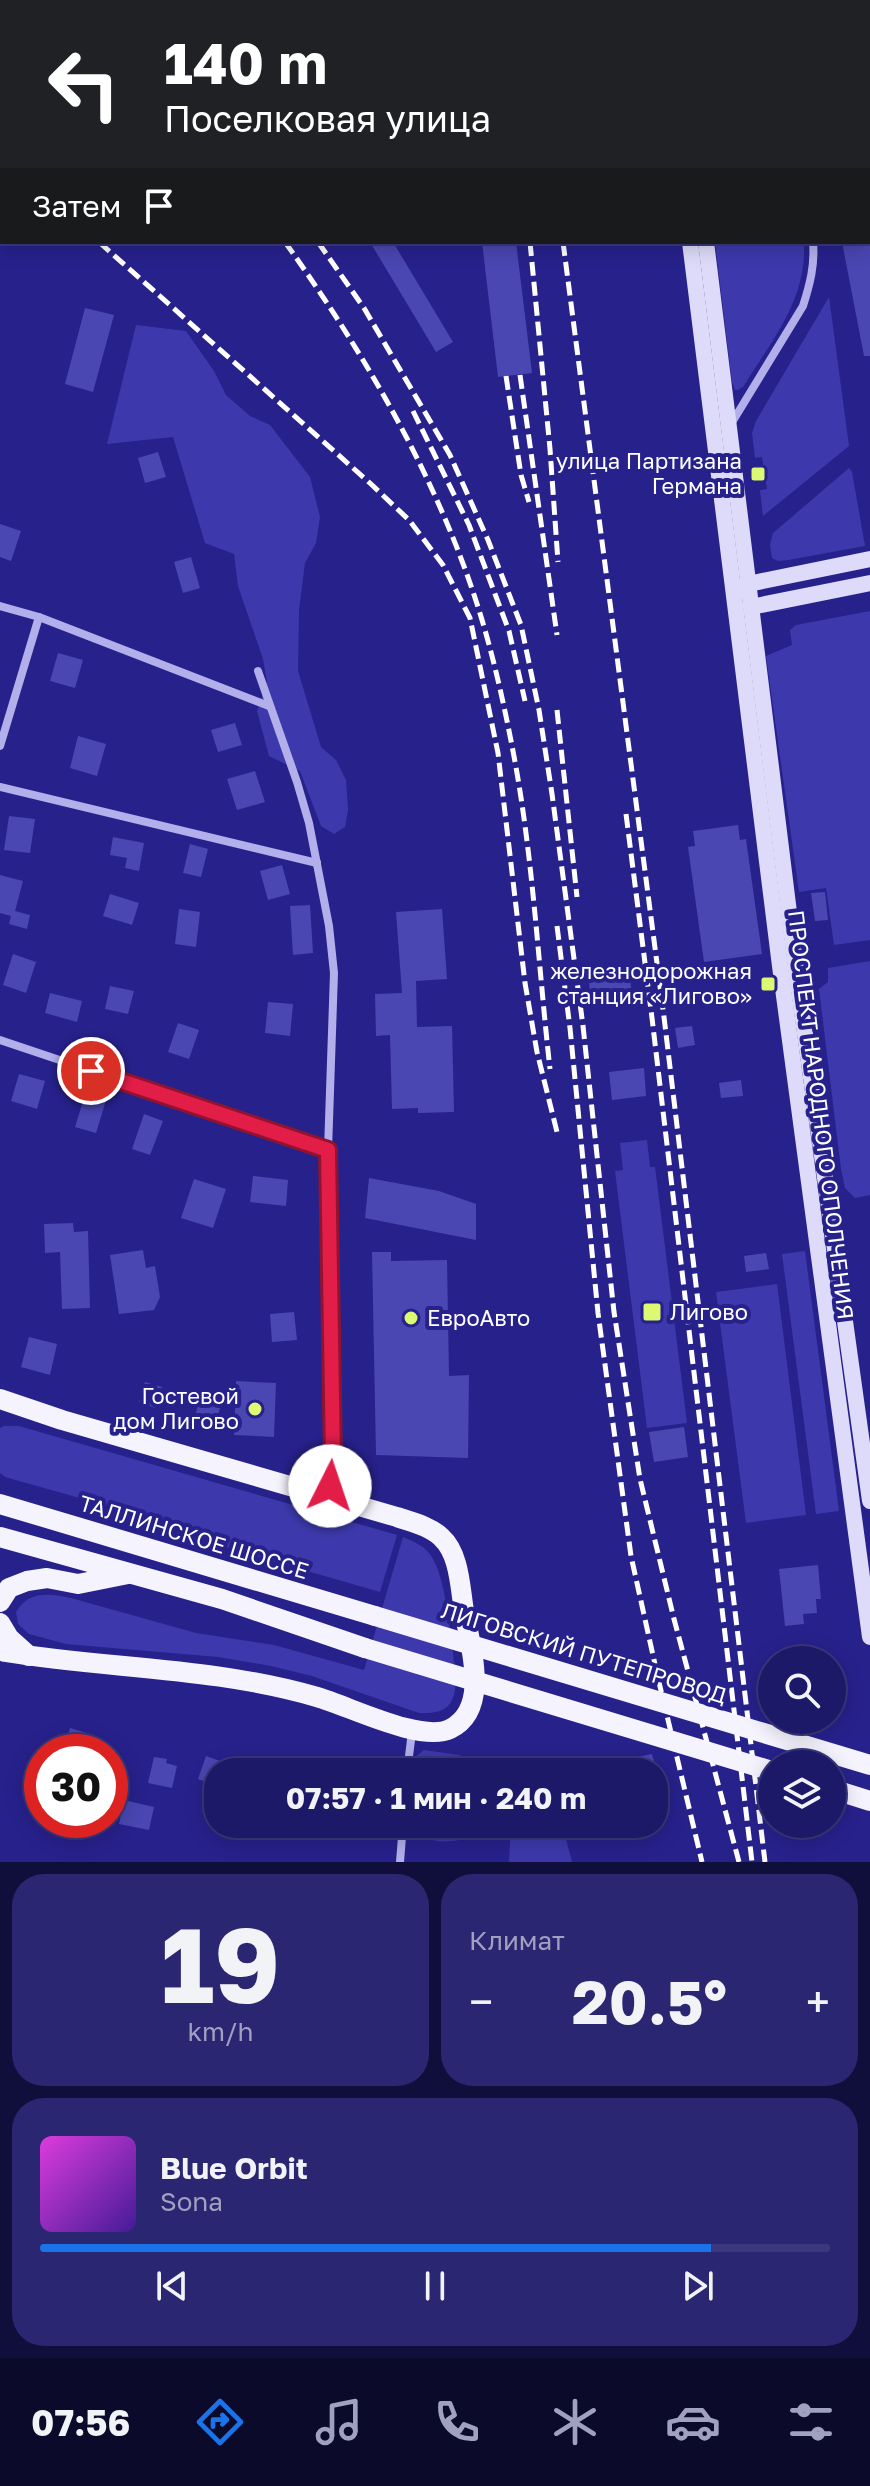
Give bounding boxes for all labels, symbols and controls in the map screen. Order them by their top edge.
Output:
text: 140 m [164,29,327,96]
icon: left [32,32,136,136]
text: Поселковая улица [164,97,491,140]
icon: arrive [137,184,181,228]
text: Затем [32,188,121,224]
place label: улица Партизана Германа [556,447,742,499]
marker: улица Партизана Германа [749,465,767,483]
street label: ПРОСПЕКТ НАРОДНОГО ОПОЛЧЕНИЯ [783,909,860,1321]
place label: железнодорожная станция «Лигово» [550,957,752,1009]
marker: железнодорожная станция «Лигово» [759,975,777,993]
pin [57,1037,125,1105]
icon: arrive [69,1049,113,1093]
place label: Лигово [670,1298,748,1325]
marker: Лигово [641,1301,663,1323]
place label: ЕвроАвто [427,1304,530,1331]
marker: ЕвроАвто [402,1309,420,1327]
place label: Гостевой дом Лигово [113,1382,239,1434]
marker: Гостевой дом Лигово [246,1400,264,1418]
position arrow [288,1444,372,1528]
street label: ТАЛЛИНСКОЕ ШОССЕ [76,1489,312,1584]
street label: ЛИГОВСКИЙ ПУТЕПРОВОД [438,1596,730,1709]
map controls [758,1646,846,1838]
button: search [758,1646,846,1734]
speed limit sign: 30 [24,1734,128,1838]
button: layers [758,1750,846,1838]
text: 07:57 · 1 мин · 240 m [286,1780,586,1816]
text: 19 [161,1901,280,2026]
text: Климат [469,1925,565,1956]
text: 20.5° [572,1965,727,2037]
text: − [469,1975,493,2028]
text: + [806,1975,830,2028]
text: km/h [187,2016,254,2047]
text: Blue Orbit [160,2150,308,2186]
text: Sona [160,2186,223,2217]
icon: previous [150,2264,194,2308]
icon: pause [413,2264,457,2308]
icon: next [676,2264,720,2308]
icon: directions [192,2394,248,2450]
icon: music [311,2394,367,2450]
icon: phone [429,2394,485,2450]
icon: climate [547,2394,603,2450]
icon: car [665,2394,721,2450]
icon: filters [783,2394,839,2450]
text: 07:56 [31,2401,130,2444]

